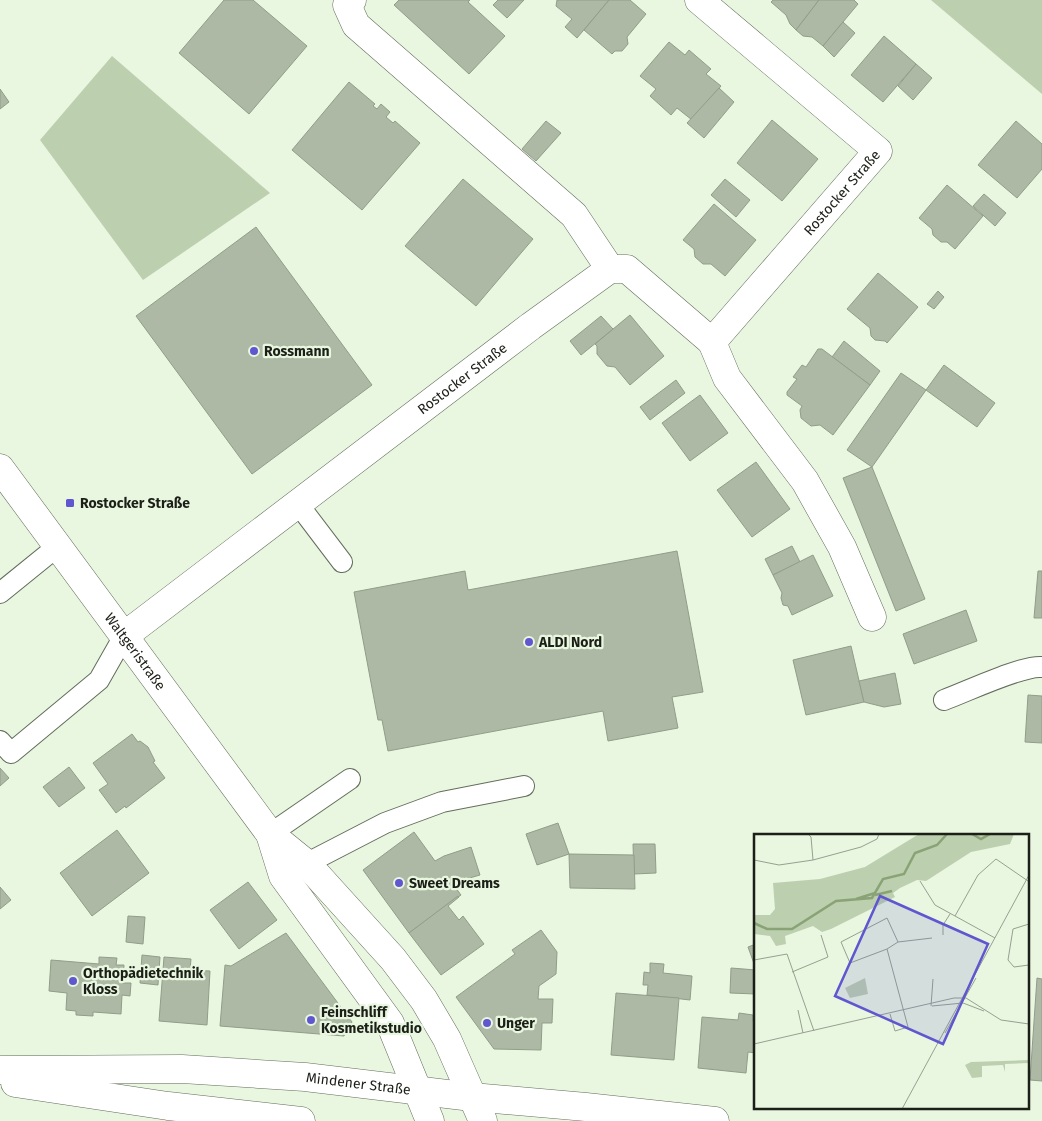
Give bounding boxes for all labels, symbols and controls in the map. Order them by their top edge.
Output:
street label: Rostocker Straße [800,147,884,239]
street label: Rostocker Straße [414,339,510,418]
place label: Rossmann [264,343,330,360]
marker: Rossmann [248,345,260,357]
place label: Rostocker Straße [80,495,190,512]
marker: Rostocker Straße [64,497,76,509]
street label: Waltgeristraße [101,610,169,694]
place label: ALDI Nord [538,634,602,651]
marker: ALDI Nord [523,636,535,648]
inset map [754,834,1030,1108]
place label: Sweet Dreams [409,875,500,892]
marker: Sweet Dreams [393,877,405,889]
place label: Orthopädietechnik Kloss [83,965,204,998]
marker: Orthopädietechnik Kloss [67,975,79,987]
place label: Feinschliff Kosmetikstudio [321,1004,422,1037]
marker: Feinschliff Kosmetikstudio [305,1014,317,1026]
place label: Unger [497,1015,535,1032]
marker: Unger [481,1017,493,1029]
street label: Mindener Straße [305,1069,412,1099]

